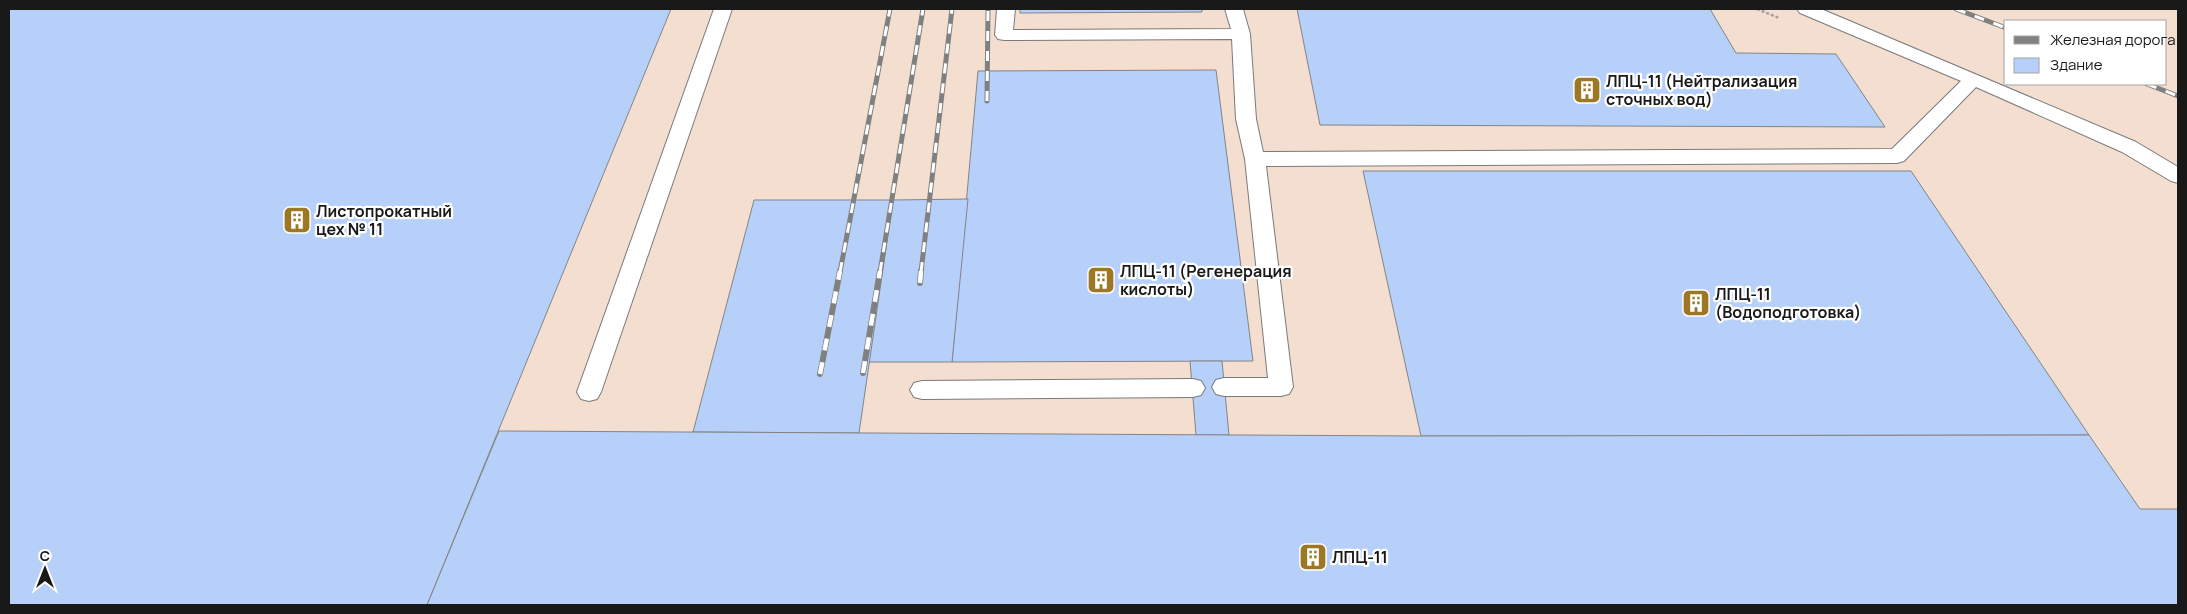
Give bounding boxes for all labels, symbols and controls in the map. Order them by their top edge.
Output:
legend [2004,20,2167,85]
text: Железная дорога [2050,29,2175,50]
text: Здание [2050,54,2103,75]
place label: ЛПЦ-11 (Нейтрализация сточных вод) [1606,70,1797,110]
building icon: ЛПЦ-11 (Нейтрализация сточных вод) [1572,75,1602,105]
place label: Листопрокатный цех № 11 [316,200,452,240]
building icon: Листопрокатный цех № 11 [282,205,312,235]
place label: ЛПЦ-11 (Регенерация кислоты) [1120,260,1292,300]
building icon: ЛПЦ-11 (Регенерация кислоты) [1086,265,1116,295]
place label: ЛПЦ-11 (Водоподготовка) [1715,283,1861,323]
building icon: ЛПЦ-11 (Водоподготовка) [1681,288,1711,318]
building icon: ЛПЦ-11 [1298,542,1328,572]
north arrow [20,544,70,594]
text: С [40,546,50,565]
place label: ЛПЦ-11 [1332,546,1388,568]

